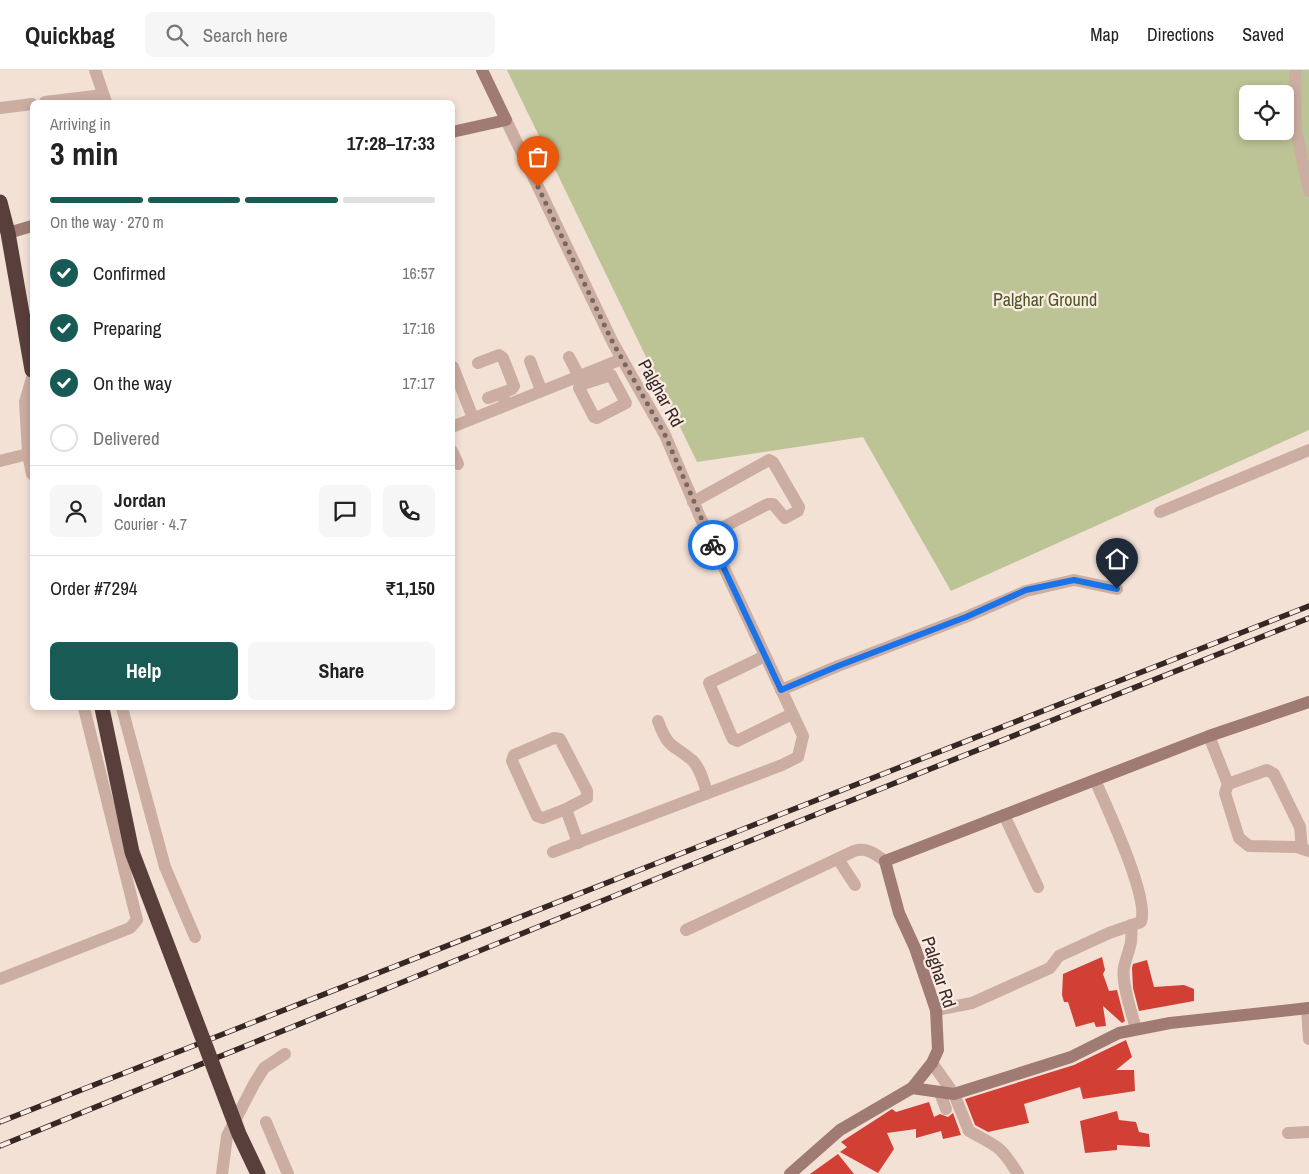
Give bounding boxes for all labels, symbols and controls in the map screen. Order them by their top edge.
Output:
search box [145,12,495,57]
text: Quickbag [25,19,115,51]
icon: search [163,21,191,49]
text: Search here [203,22,288,48]
text: Map [1090,22,1119,47]
text: Directions [1147,22,1214,47]
text: Saved [1242,22,1284,47]
map controls [1239,85,1294,140]
button: locate [1239,85,1294,140]
text: Arriving in [50,113,111,135]
text: 17:28–17:33 [347,130,435,156]
text: 3 min [50,132,119,175]
pin [517,136,559,187]
icon: bag [524,143,552,171]
text: On the way · 270 m [50,211,164,233]
icon: check [50,259,78,287]
text: Confirmed [93,260,166,286]
text: 16:57 [402,262,435,284]
park label: Palghar Ground [993,287,1097,312]
icon: check [50,314,78,342]
text: Preparing [93,315,161,341]
text: 17:16 [402,317,435,339]
street label: Palghar Rd [632,355,690,431]
icon: check [50,369,78,397]
text: On the way [93,370,172,396]
text: 17:17 [402,372,435,394]
text: Delivered [93,425,160,451]
button: person [50,485,102,537]
button: chat [319,485,371,537]
button: phone [383,485,435,537]
text: Jordan [114,487,166,513]
text: Courier · 4.7 [114,513,187,535]
courier [688,520,738,570]
icon: bike [699,531,727,559]
pin [1096,538,1138,589]
icon: home [1103,545,1131,573]
text: Order #7294 [50,575,137,601]
text: ₹1,150 [385,575,435,601]
button: Help [50,642,238,700]
button: Share [248,642,435,700]
street label: Palghar Rd [916,933,962,1011]

